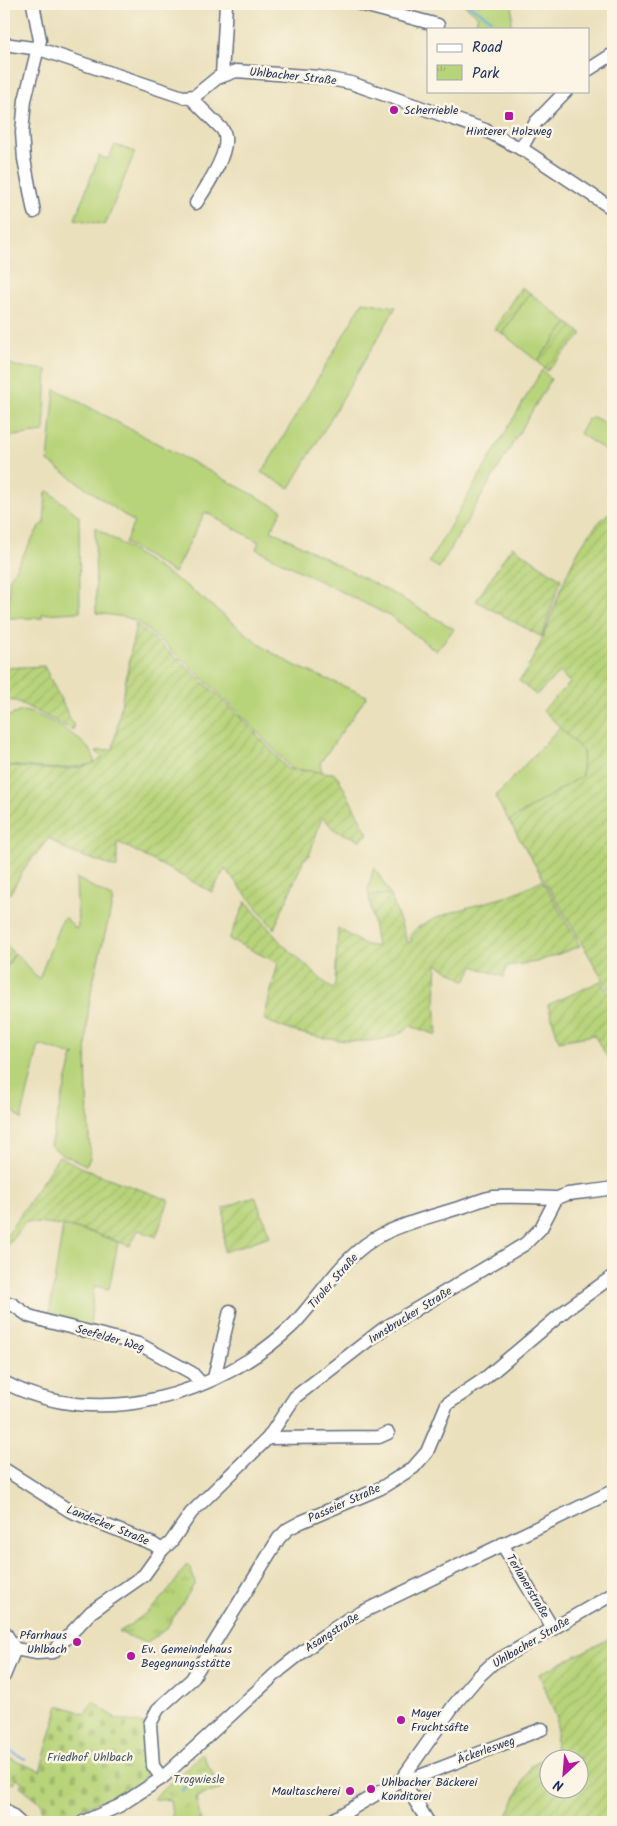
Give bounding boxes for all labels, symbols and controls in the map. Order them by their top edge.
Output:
legend [427,28,590,92]
text: Road [472,36,503,60]
street label: Uhlbacher Straße [248,62,338,91]
text: Park [472,62,500,86]
place label: Scherrieble [404,101,459,120]
marker: Scherrieble [388,104,400,116]
marker: Hinterer Holzweg [503,110,515,122]
place label: Hinterer Holzweg [466,122,552,141]
street label: Tiroler Straße [304,1249,364,1314]
street label: Innsbrucker Straße [365,1282,456,1349]
street label: Seefelder Weg [73,1320,147,1357]
street label: Passeier Straße [305,1479,384,1528]
street label: Landecker Straße [63,1500,153,1551]
street label: Terlanerstraße [501,1551,555,1622]
street label: Asangstraße [301,1607,364,1657]
street label: Uhlbacher Straße [489,1611,574,1673]
place label: Pfarrhaus Uhlbach [19,1626,67,1659]
marker: Pfarrhaus Uhlbach [71,1636,83,1648]
place label: Ev. Gemeindehaus Begegnungsstätte [141,1640,232,1673]
marker: Ev. Gemeindehaus Begegnungsstätte [125,1650,137,1662]
place label: Mayer Fruchtsäfte [411,1704,469,1737]
marker: Mayer Fruchtsäfte [395,1714,407,1726]
street label: Äckerlesweg [455,1731,518,1770]
park label: Friedhof Uhlbach [47,1748,133,1767]
north arrow [540,1748,590,1798]
park label: Trogwiesle [173,1770,225,1789]
place label: Uhlbacher Bäckerei Konditorei [381,1773,478,1806]
text: N [550,1773,568,1797]
place label: Maultascherei [271,1782,341,1801]
marker: Uhlbacher Bäckerei Konditorei [365,1783,377,1795]
marker: Maultascherei [344,1785,356,1797]

